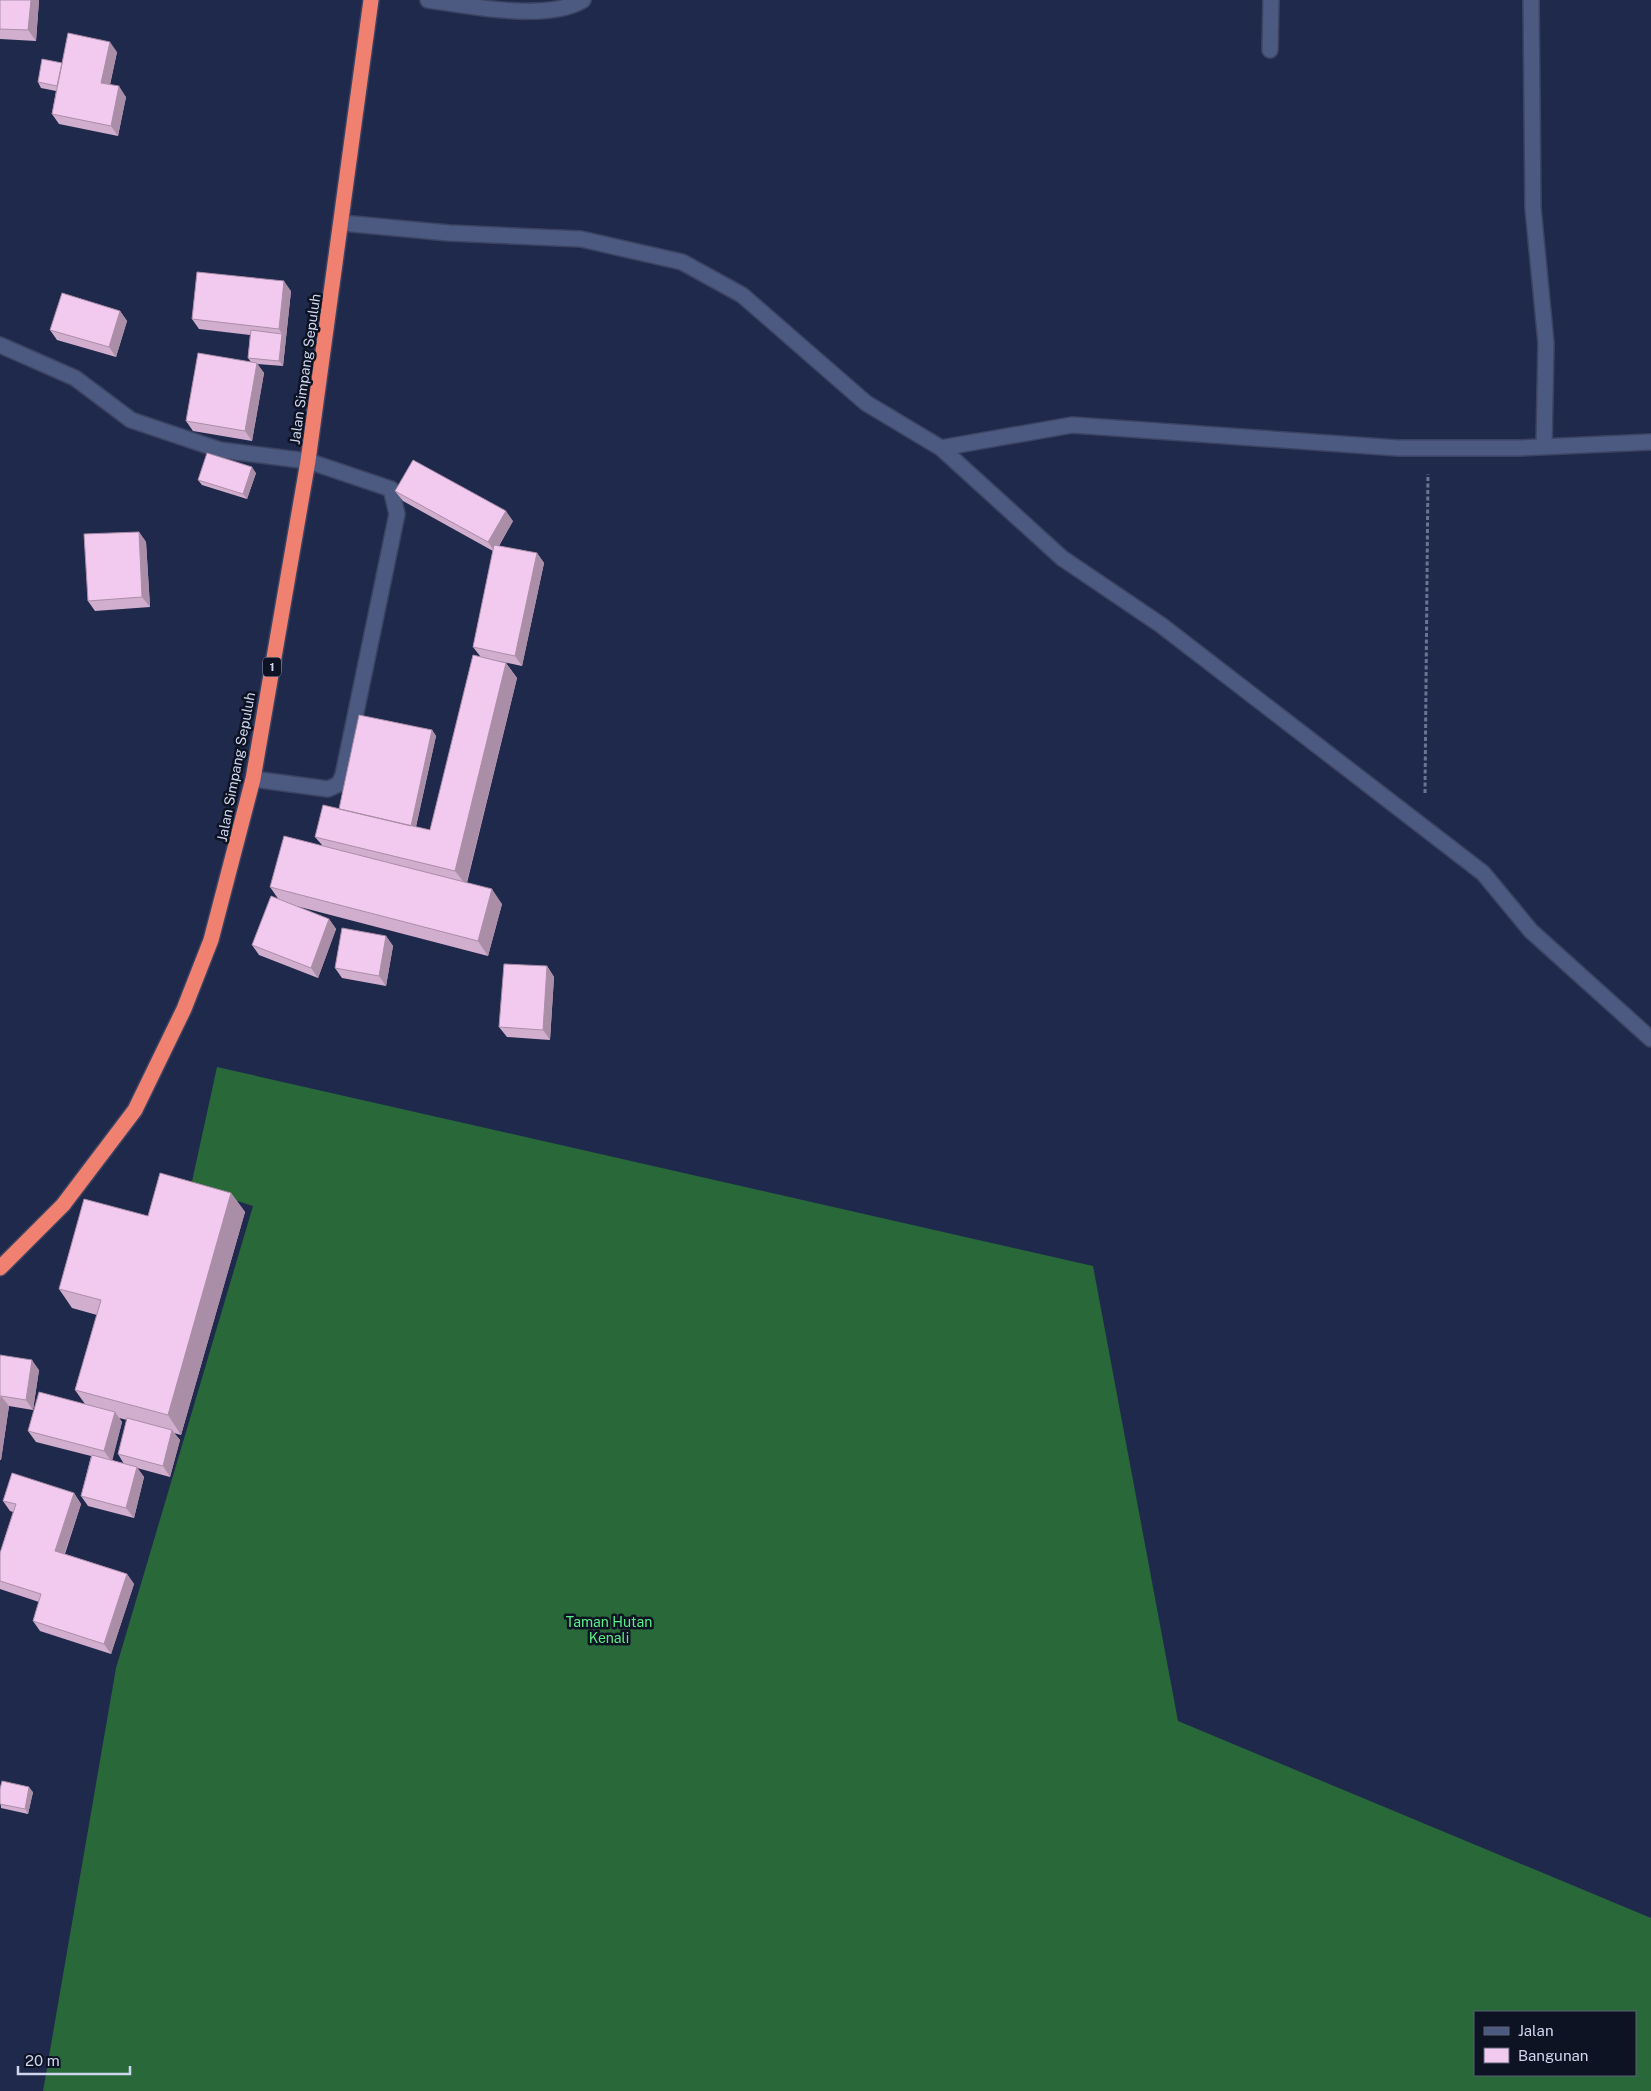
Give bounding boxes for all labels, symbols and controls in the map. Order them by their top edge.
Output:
street label: Jalan Simpang Sepuluh [287,293,323,445]
road number: 1 [263,658,281,676]
street label: Jalan Simpang Sepuluh [214,691,258,843]
park label: Taman Hutan Kenali [566,1614,652,1646]
legend [1474,2011,1636,2076]
text: Jalan [1518,2022,1554,2039]
scale bar [18,2044,130,2076]
text: Bangunan [1518,2047,1589,2064]
text: 20 m [25,2052,60,2069]

